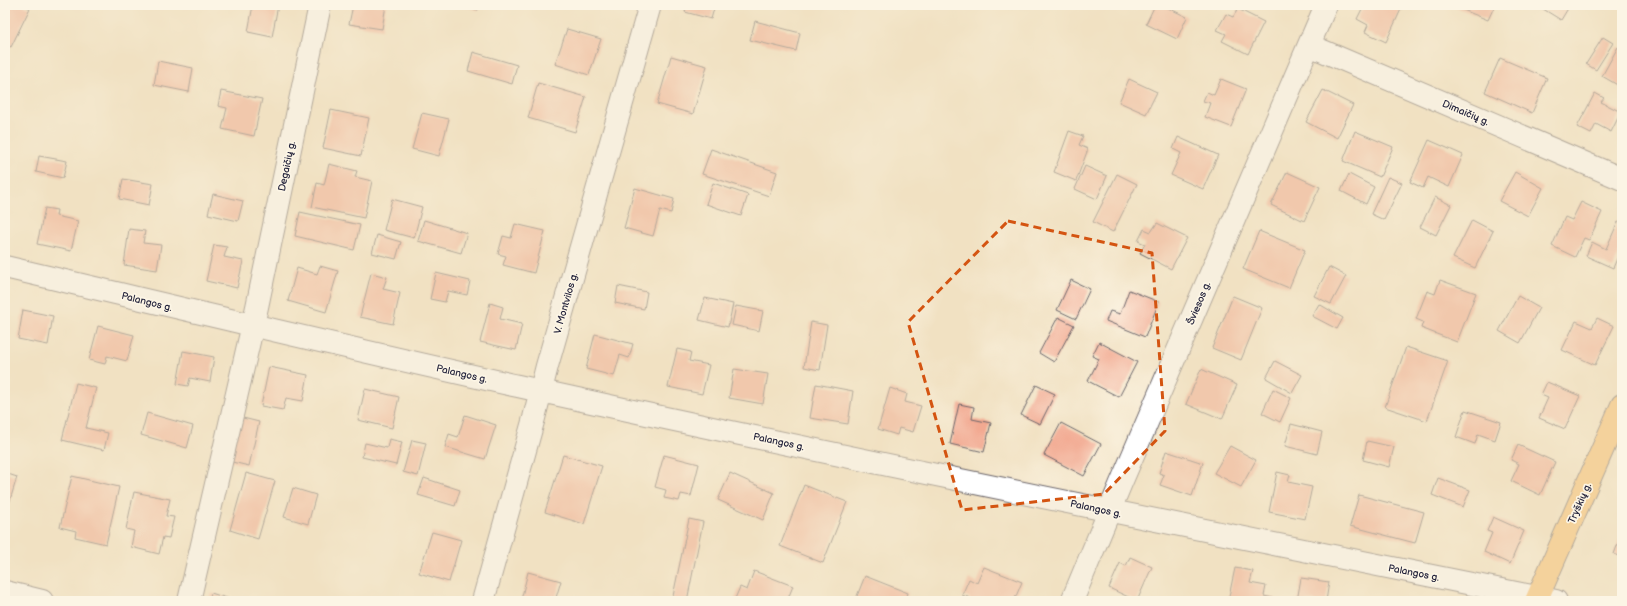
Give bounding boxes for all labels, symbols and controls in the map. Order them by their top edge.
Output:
street label: Dimaičių g. [1440,98,1491,128]
street label: Degaičių g. [276,140,298,192]
street label: V. Montvilos g. [551,271,580,335]
street label: Šviesos g. [1184,280,1213,327]
street label: Palangos g. [120,290,173,314]
street label: Palangos g. [435,362,488,386]
street label: Palangos g. [752,431,805,453]
street label: Tryškių g. [1566,481,1594,526]
street label: Palangos g. [1069,498,1122,520]
street label: Palangos g. [1387,562,1440,584]

